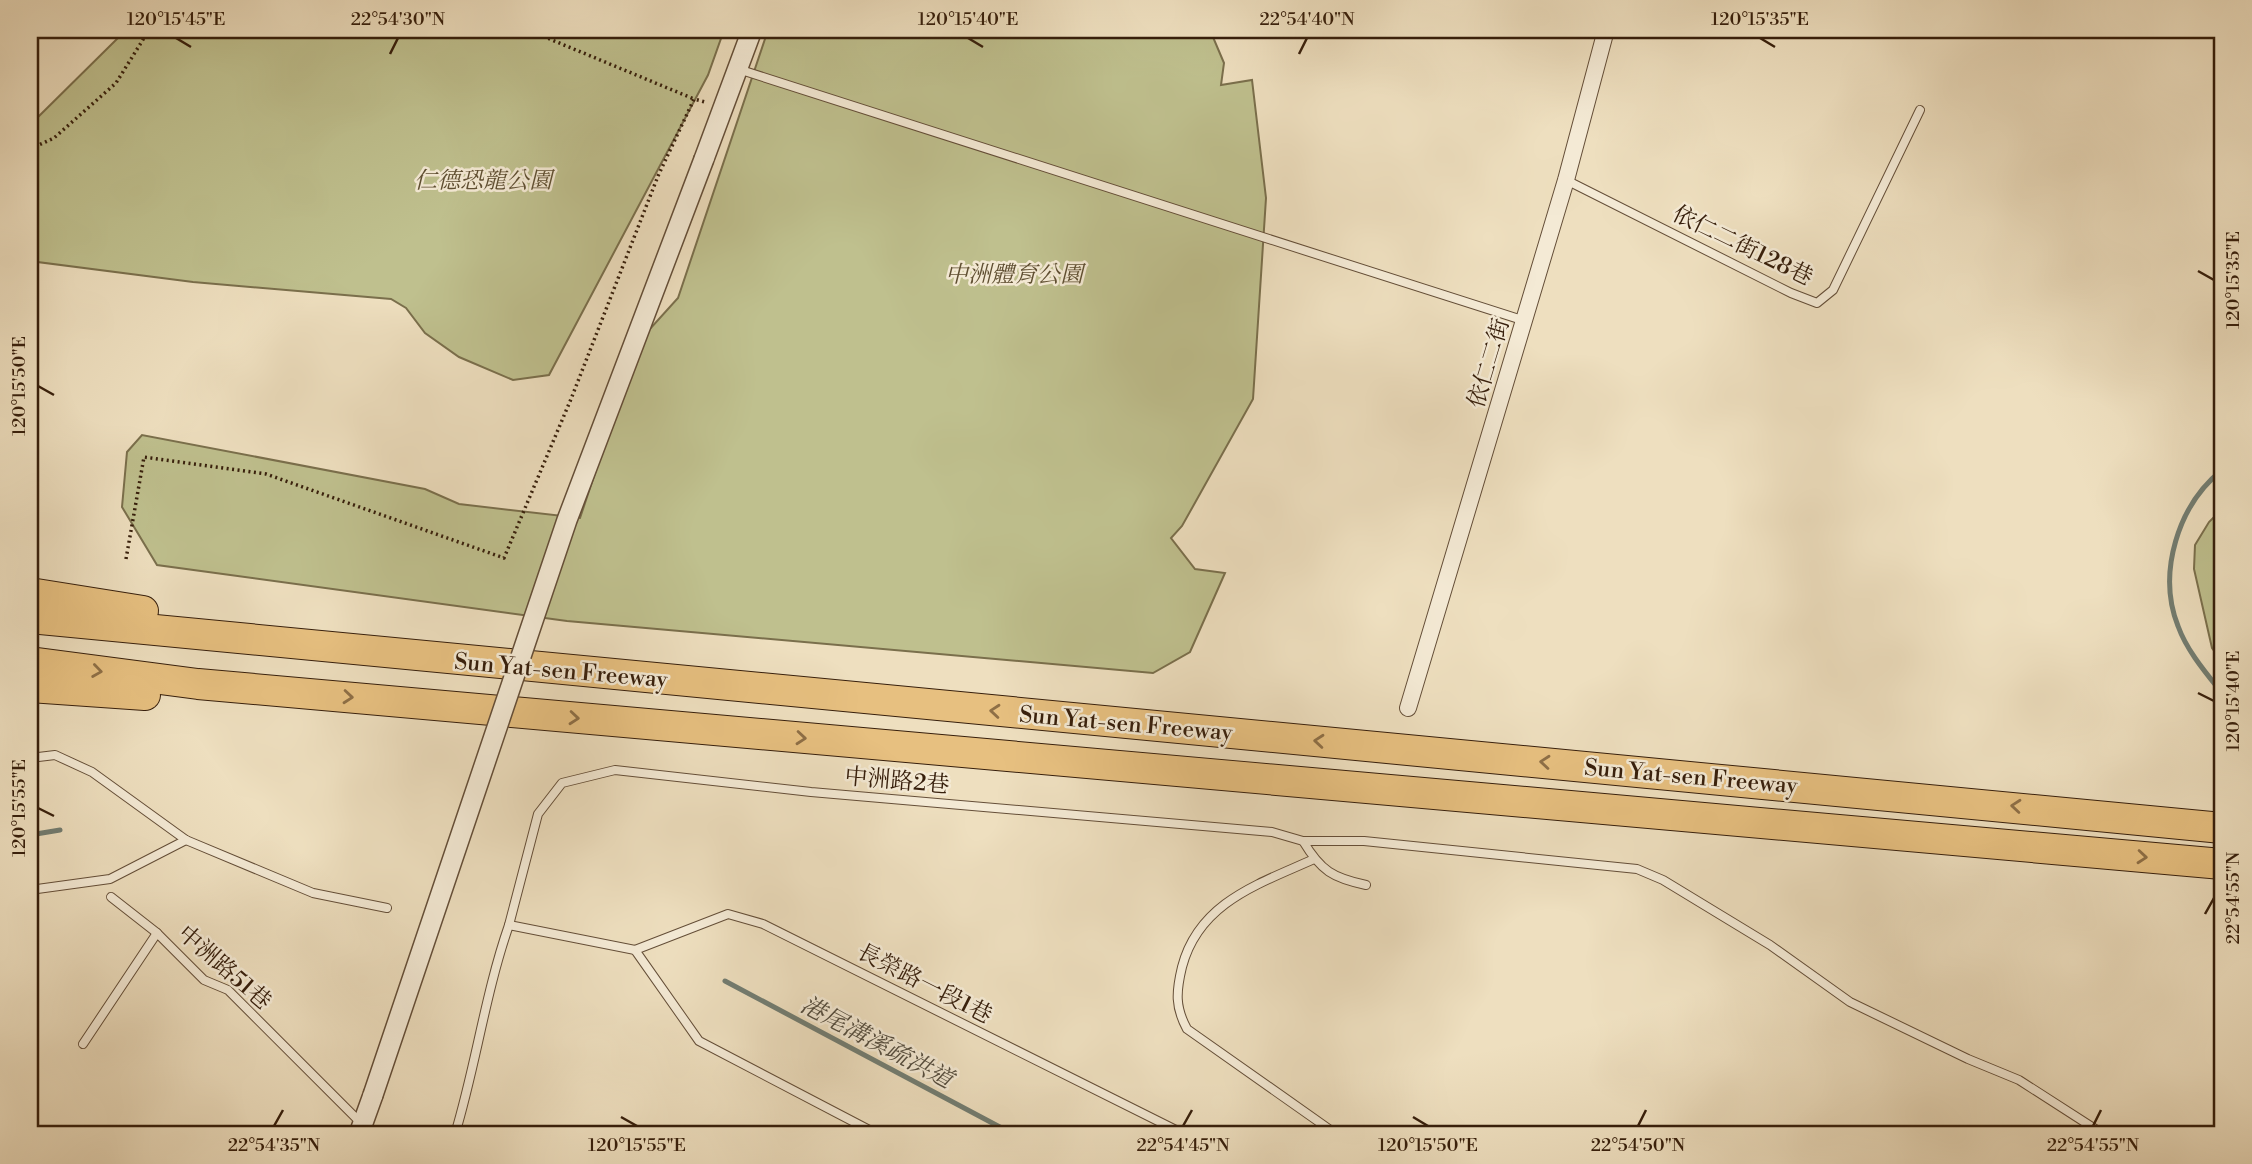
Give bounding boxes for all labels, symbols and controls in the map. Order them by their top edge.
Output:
text: 120°15'45"E [127,8,225,31]
text: 22°54'30"N [351,8,446,31]
text: 120°15'40"E [918,8,1018,31]
text: 22°54'40"N [1259,8,1355,31]
text: 120°15'35"E [1711,8,1809,31]
park label: 仁德恐龍公園 [414,167,556,195]
street label: 依仁二街128巷 [1668,200,1817,292]
text: 120°15'35"E [2222,231,2245,329]
park label: 中洲體育公園 [945,261,1087,289]
street label: 依仁二街 [1462,315,1516,411]
text: 120°15'50"E [8,336,31,436]
street label: Sun Yat-sen Freeway [453,648,670,694]
text: 120°15'40"E [2222,651,2245,751]
one-way arrow [92,663,103,678]
one-way arrow [343,689,354,704]
street label: Sun Yat-sen Freeway [1018,701,1235,747]
one-way arrow [989,704,1000,719]
one-way arrow [569,710,580,725]
one-way arrow [795,731,807,746]
one-way arrow [1313,734,1324,749]
street label: Sun Yat-sen Freeway [1583,754,1800,800]
one-way arrow [1540,755,1551,770]
text: 120°15'55"E [8,759,31,857]
street label: 中洲路2巷 [843,762,950,800]
one-way arrow [2010,799,2022,814]
one-way arrow [2137,849,2148,864]
text: 22°54'55"N [2222,851,2245,944]
street label: 中洲路51巷 [172,920,277,1016]
street label: 長榮路一段1巷 [852,938,997,1030]
water label: 港尾溝溪疏洪道 [795,990,960,1097]
text: 22°54'35"N [228,1134,321,1157]
text: 120°15'55"E [588,1134,686,1157]
text: 22°54'45"N [1136,1134,1230,1157]
text: 120°15'50"E [1378,1134,1478,1157]
text: 22°54'50"N [1591,1134,1686,1157]
text: 22°54'55"N [2047,1134,2140,1157]

